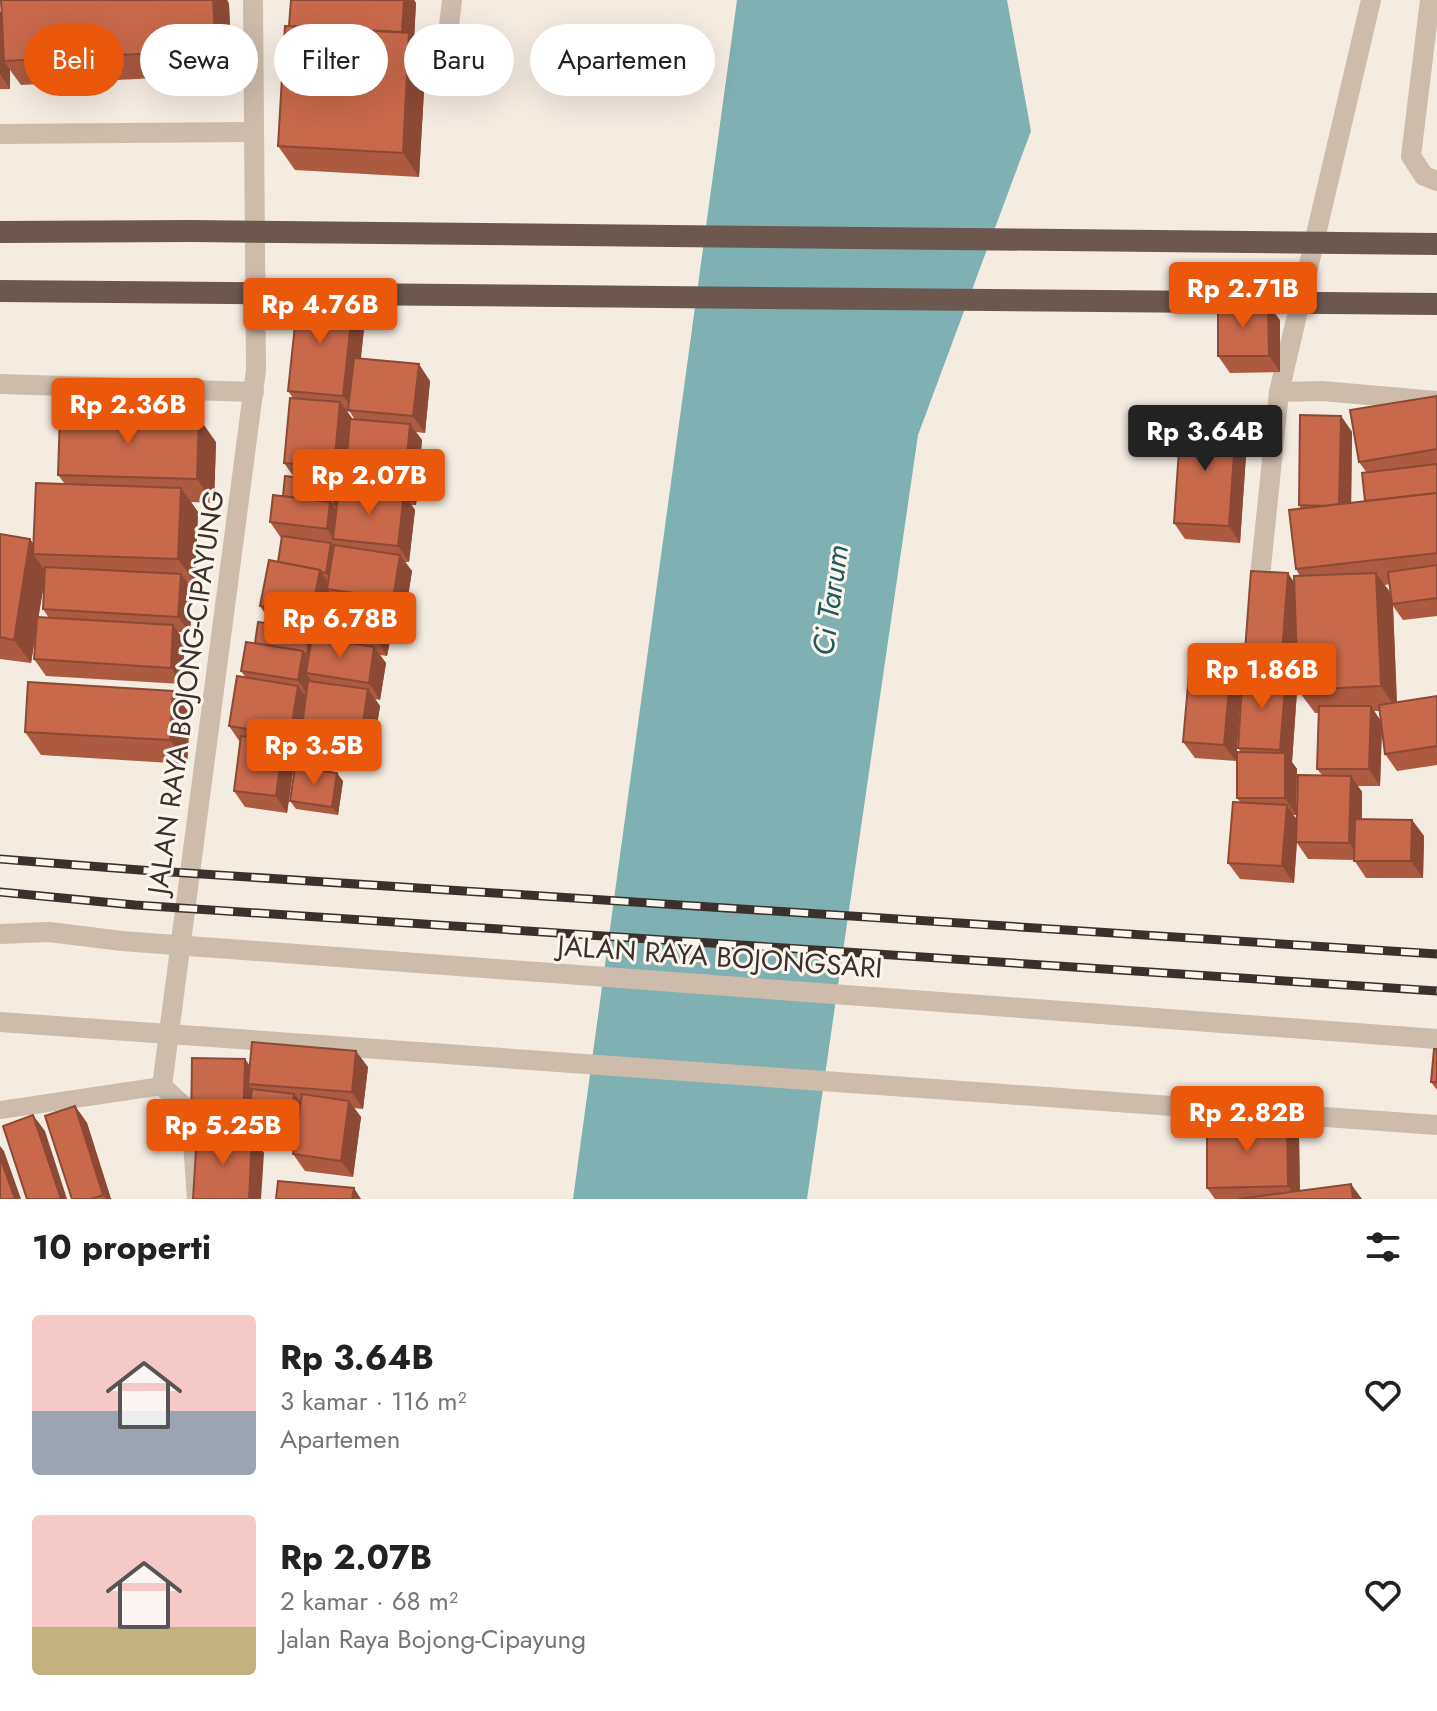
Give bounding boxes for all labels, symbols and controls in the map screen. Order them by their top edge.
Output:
chip: Beli [24,24,124,96]
chip: Sewa [140,24,258,96]
chip: Filter [274,24,388,96]
chip: Baru [404,24,514,96]
chip: Apartemen [530,24,715,96]
pin: Rp 2.71B [1160,262,1326,330]
text: Rp 2.71B [1187,269,1299,307]
pin: Rp 4.76B [237,278,403,346]
text: Rp 4.76B [261,285,379,323]
pin: Rp 2.36B [45,378,211,446]
text: Rp 2.36B [70,385,186,423]
pin: Rp 3.64B [1122,405,1288,473]
text: Rp 3.64B [1146,412,1264,450]
pin: Rp 2.07B [286,449,452,517]
text: Rp 2.07B [311,456,427,494]
street label: JALAN RAYA BOJONG-CIPAYUNG [137,487,235,901]
water label: Ci Tarum [801,542,859,658]
pin: Rp 6.78B [257,592,423,660]
text: Rp 6.78B [282,599,398,637]
pin: Rp 1.86B [1179,643,1345,711]
text: Rp 1.86B [1205,650,1319,688]
pin: Rp 3.5B [240,719,388,787]
text: Rp 3.5B [265,726,363,764]
street label: JALAN RAYA BOJONGSARI [552,925,884,989]
pin: Rp 2.82B [1164,1086,1330,1154]
text: Rp 2.82B [1189,1093,1305,1131]
pin: Rp 5.25B [140,1099,306,1167]
text: Rp 5.25B [165,1106,281,1144]
text: 10 properti [32,1223,211,1272]
icon: filters [1361,1225,1405,1269]
text: Rp 3.64B [280,1333,434,1382]
icon: home [96,1347,192,1443]
icon: heart [1361,1373,1405,1417]
text: 3 kamar · 116 m² [280,1382,467,1420]
text: Apartemen [280,1420,400,1458]
text: Rp 2.07B [280,1533,432,1582]
icon: home [96,1547,192,1643]
icon: heart [1361,1573,1405,1617]
text: 2 kamar · 68 m² [280,1582,458,1620]
text: Jalan Raya Bojong-Cipayung [280,1620,586,1658]

